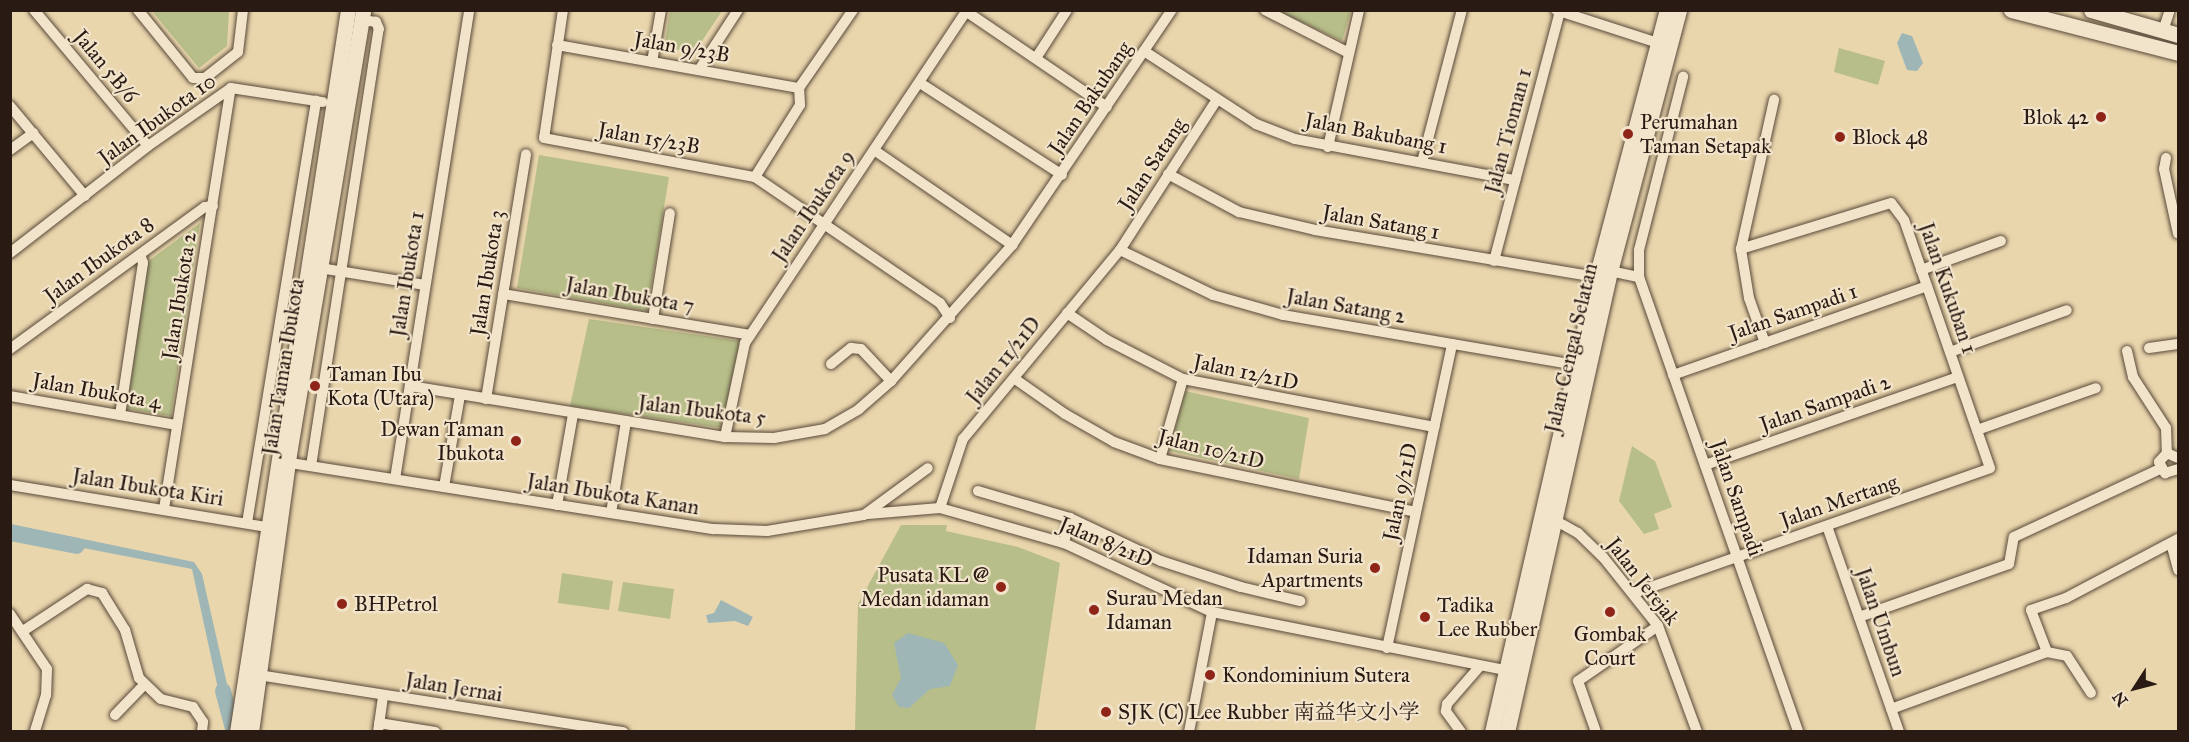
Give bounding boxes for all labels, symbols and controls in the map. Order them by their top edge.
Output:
street label: Jalan 5B/6 [68,24,144,108]
street label: Jalan 9/23B [632,26,732,68]
street label: Jalan Bakubang [1043,37,1137,159]
street label: Jalan Tioman 1 [1479,66,1537,196]
street label: Jalan Ibukota 10 [93,68,221,170]
place label: Blok 42 [2023,104,2089,130]
street label: Jalan Bakubang 1 [1303,107,1449,159]
place label: Perumahan Taman Setapak [1640,109,1771,159]
marker: Blok 42 [2094,110,2108,124]
street label: Jalan Satang [1113,113,1191,215]
street label: Jalan 15/23B [596,117,702,159]
place label: Block 48 [1852,124,1928,150]
marker: Perumahan Taman Setapak [1621,127,1635,141]
marker: Block 48 [1833,130,1847,144]
street label: Jalan Ibukota 9 [766,145,860,267]
street label: Jalan Satang 1 [1320,199,1442,245]
street label: Jalan Ibukota 3 [465,208,509,338]
street label: Jalan Ibukota 1 [385,209,429,339]
street label: Jalan Ibukota 8 [39,212,159,308]
street label: Jalan Kukuban 1 [1914,219,1982,357]
street label: Jalan Ibukota 2 [156,230,202,362]
street label: Jalan Cengal Selatan [1539,261,1603,435]
street label: Jalan Ibukota 7 [564,271,696,319]
street label: Jalan Taman Ibukota [257,277,309,457]
street label: Jalan Sampadi 1 [1725,278,1861,346]
street label: Jalan Satang 2 [1284,283,1408,329]
street label: Jalan 11/21D [960,311,1046,409]
street label: Jalan 12/21D [1191,349,1301,395]
place label: Taman Ibu Kota (Utara) [327,361,434,411]
street label: Jalan Ibukota 4 [31,367,163,415]
street label: Jalan Sampadi 2 [1756,369,1894,437]
marker: Taman Ibu Kota (Utara) [308,379,322,393]
street label: Jalan Ibukota 5 [637,390,767,430]
place label: Dewan Taman Ibukota [380,416,504,466]
street label: Jalan 10/21D [1155,424,1267,474]
marker: Dewan Taman Ibukota [509,434,523,448]
street label: Jalan Sampadi [1705,436,1769,560]
street label: Jalan 9/21D [1377,441,1423,543]
street label: Jalan Ibukota Kiri [70,463,226,511]
street label: Jalan Ibukota Kanan [525,468,701,520]
street label: Jalan Mertang [1777,469,1901,533]
street label: Jalan 8/21D [1055,511,1157,573]
street label: Jalan Jerejak [1601,532,1685,630]
place label: Idaman Suria Apartments [1247,543,1363,593]
marker: Idaman Suria Apartments [1368,561,1382,575]
place label: Pusata KL @ Medan idaman [861,562,989,612]
street label: Jalan Umbun [1851,564,1911,680]
marker: Pusata KL @ Medan idaman [994,580,1008,594]
place label: Surau Medan Idaman [1106,585,1223,635]
place label: BHPetrol [354,591,438,617]
place label: Tadika Lee Rubber [1437,592,1537,642]
marker: BHPetrol [335,597,349,611]
marker: Surau Medan Idaman [1087,603,1101,617]
marker: Gombak Court [1603,605,1617,619]
marker: Tadika Lee Rubber [1418,610,1432,624]
place label: Gombak Court [1574,621,1646,671]
north arrow [2105,658,2165,718]
place label: Kondominium Sutera [1222,662,1410,688]
street label: Jalan Jernai [404,667,504,707]
marker: Kondominium Sutera [1203,668,1217,682]
text: N [2108,688,2132,710]
place label: SJK (C) Lee Rubber 南益华文小学 [1118,699,1419,725]
marker: SJK (C) Lee Rubber 南益华文小学 [1099,705,1113,719]

